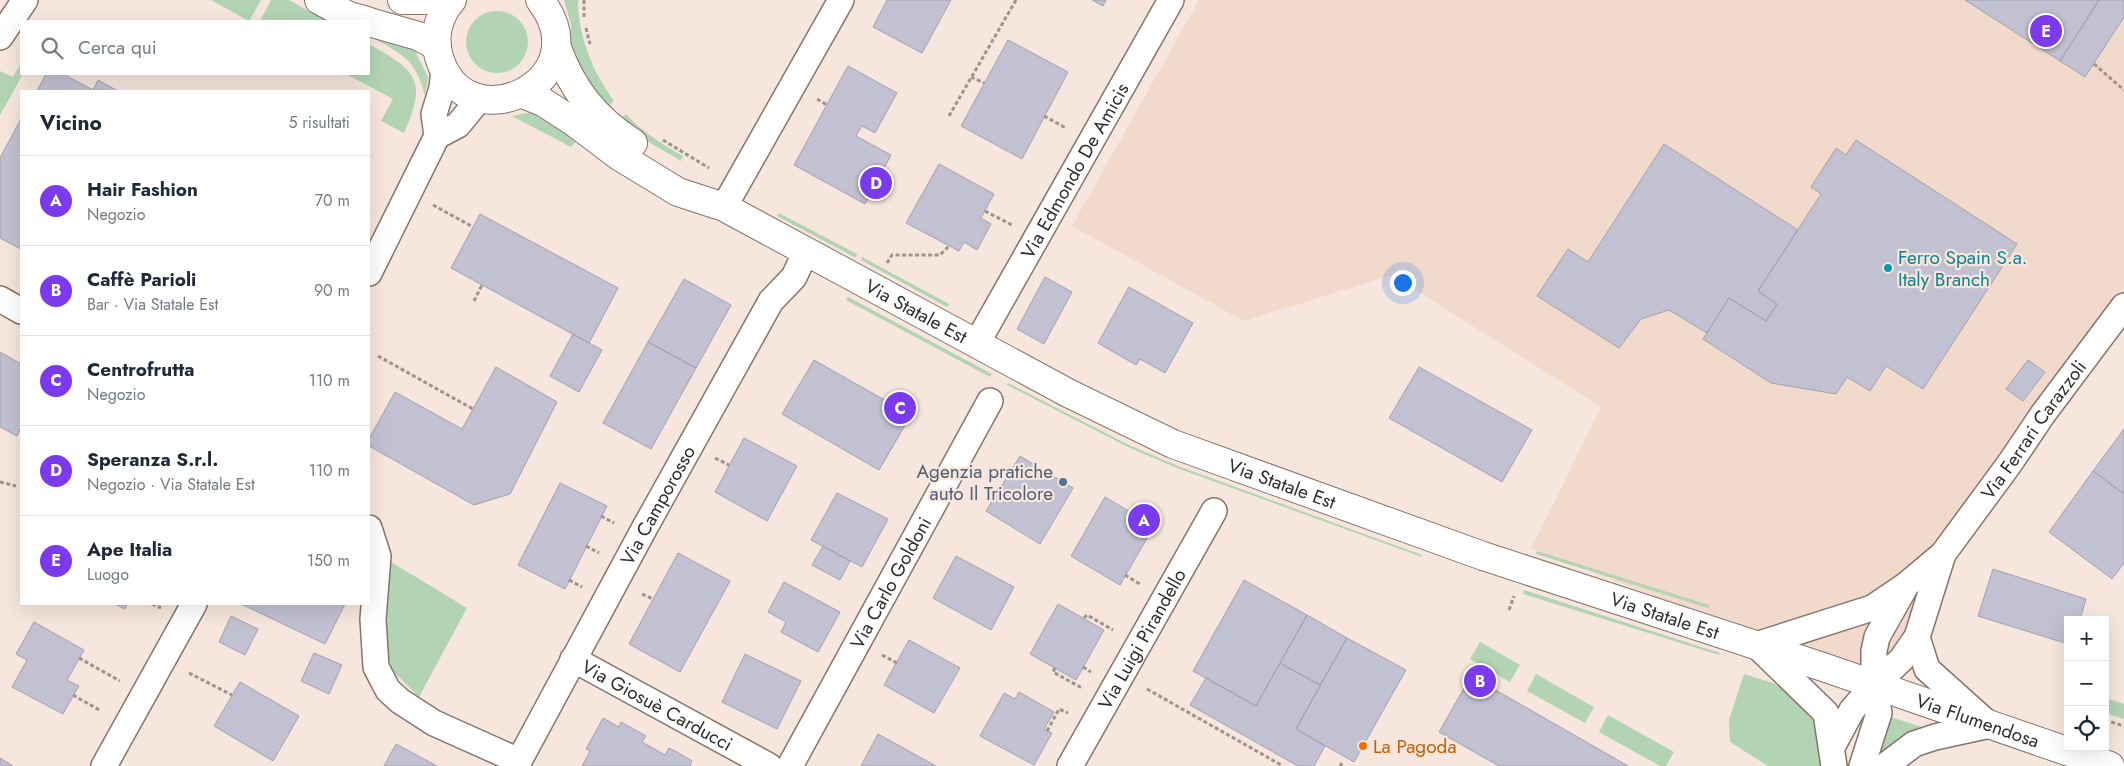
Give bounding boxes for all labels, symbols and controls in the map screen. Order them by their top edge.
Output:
pin: E [2030,12,2062,50]
search box [20,20,370,75]
icon: search [38,34,66,62]
text: Cerca qui [78,34,157,61]
street label: Via Edmondo De Amicis [1014,78,1136,264]
text: Vicino [40,108,102,138]
text: 5 risultati [288,111,350,134]
pin: D [860,164,892,202]
text: Hair Fashion [87,176,198,203]
text: A [50,189,62,212]
text: 70 m [315,189,350,212]
text: Negozio [87,203,146,226]
place label: Ferro Spain S.a. Italy Branch [1898,244,2028,293]
marker: Ferro Spain S.a. Italy Branch [1882,262,1894,274]
text: Caffè Parioli [87,266,196,293]
your location [1390,270,1416,296]
street label: Via Statale Est [860,273,973,350]
text: B [51,279,61,302]
text: 90 m [314,279,350,302]
text: Bar · Via Statale Est [87,293,218,316]
street label: Via Ferrari Carazzoli [1975,355,2093,505]
text: Centrofrutta [87,356,195,383]
text: C [50,369,62,392]
text: 110 m [309,369,350,392]
text: Negozio [87,383,146,406]
pin: C [884,389,916,427]
street label: Via Camporosso [614,441,702,570]
text: Speranza S.r.l. [87,446,218,473]
street label: Via Statale Est [1224,452,1340,516]
place label: Agenzia pratiche auto Il Tricolore [917,458,1053,507]
text: D [50,459,62,482]
text: 110 m [309,459,350,482]
text: Negozio · Via Statale Est [87,473,255,496]
marker: Agenzia pratiche auto Il Tricolore [1057,476,1069,488]
pin: A [1128,501,1160,539]
street label: Via Carlo Goldoni [844,512,938,654]
text: Ape Italia [87,536,172,563]
text: E [51,549,61,572]
text: 150 m [307,549,350,572]
text: Luogo [87,563,129,586]
street label: Via Luigi Pirandello [1092,564,1193,714]
street label: Via Statale Est [1607,586,1723,646]
map controls [2064,616,2109,751]
button: + [2064,616,2109,661]
street label: Via Giosuè Carducci [577,653,737,758]
button: − [2064,661,2109,706]
pin: B [1464,662,1496,700]
street label: Via Flumendosa [1912,687,2043,755]
button: locate [2064,706,2109,751]
place label: La Pagoda [1373,733,1457,760]
marker: La Pagoda [1357,740,1369,752]

